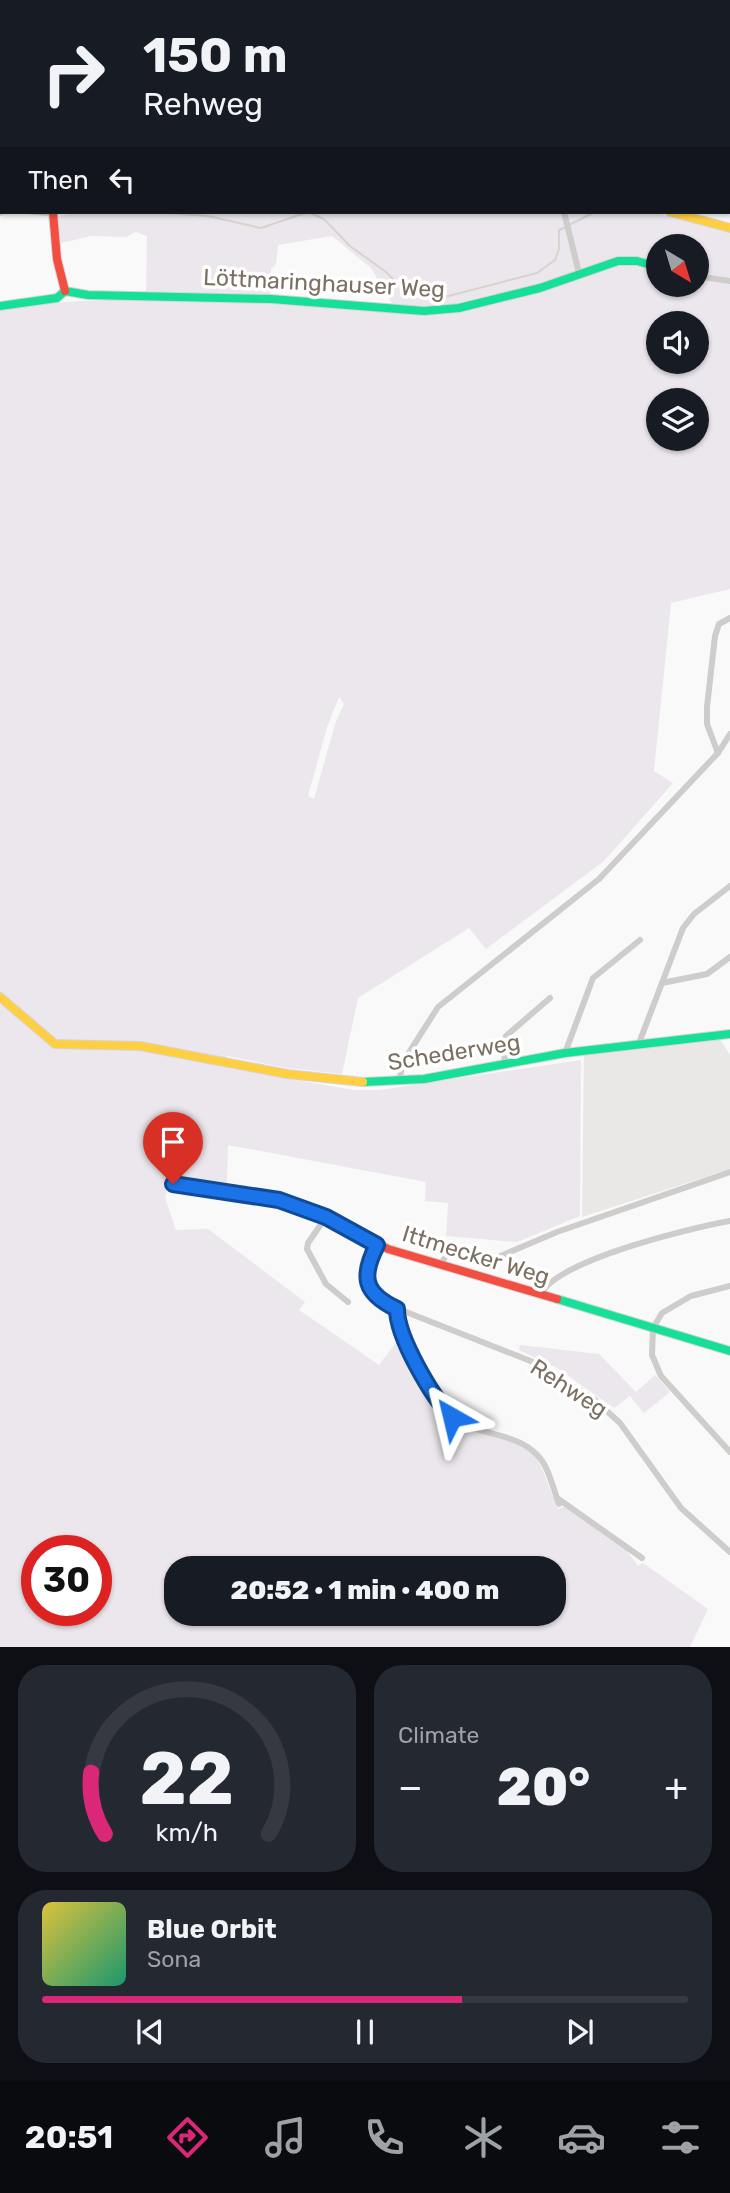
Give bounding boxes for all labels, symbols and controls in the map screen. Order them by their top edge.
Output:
text: 150 m [143,26,288,84]
icon: right [28,28,119,119]
text: Rehweg [143,85,263,123]
icon: left [103,161,141,199]
text: Then [28,165,89,196]
north arrow [646,234,709,298]
map controls [646,234,709,451]
street label: Löttmaringhauser Weg [202,263,446,303]
button: sound [646,311,709,374]
button: layers [646,388,709,451]
street label: Schederweg [386,1028,522,1076]
pin [143,1112,203,1184]
icon: arrive [154,1123,192,1161]
street label: Ittmecker Weg [399,1219,553,1291]
street label: Rehweg [525,1353,613,1423]
position arrow [415,1380,489,1454]
speed limit sign: 30 [21,1535,112,1626]
text: 20:52 · 1 min · 400 m [231,1575,499,1606]
text: Climate [398,1721,479,1749]
text: 22 [140,1737,234,1823]
text: 20° [497,1756,590,1818]
text: − [398,1764,423,1810]
text: + [664,1764,688,1810]
text: km/h [156,1818,218,1847]
text: Blue Orbit [147,1914,277,1945]
text: Sona [147,1945,201,1973]
icon: previous [131,2013,169,2051]
icon: pause [346,2013,384,2051]
icon: next [561,2013,599,2051]
icon: directions [163,2113,212,2162]
icon: music [261,2113,310,2162]
icon: phone [360,2113,409,2162]
icon: climate [459,2113,508,2162]
icon: car [557,2113,606,2162]
icon: filters [656,2113,705,2162]
text: 20:51 [25,2118,113,2156]

